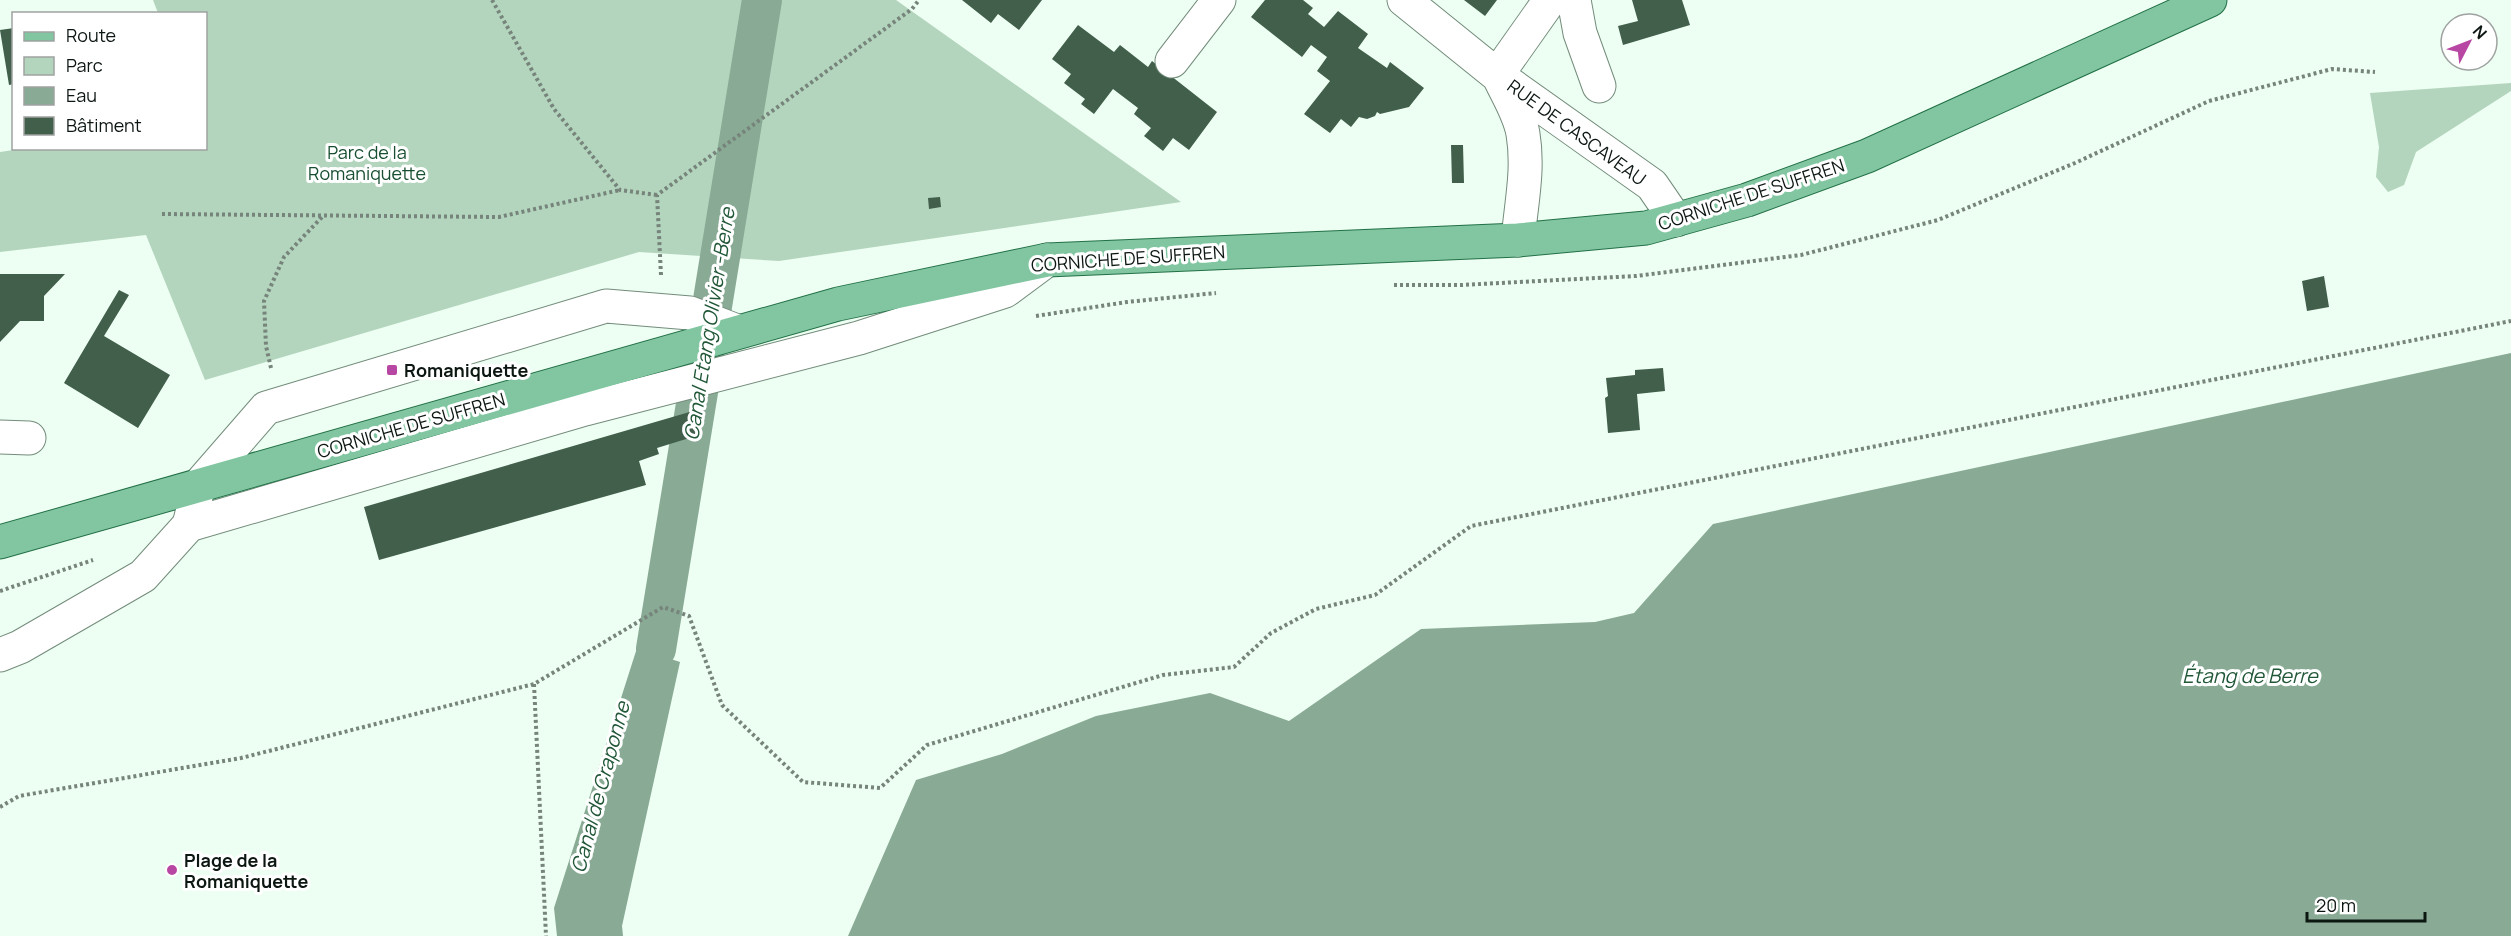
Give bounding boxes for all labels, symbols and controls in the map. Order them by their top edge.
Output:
legend [12,12,207,150]
north arrow [2439,12,2499,72]
text: N [2468,20,2492,44]
text: Route [66,23,116,47]
text: Parc [66,53,103,77]
street label: RUE DE CASCAVEAU [1503,74,1651,190]
text: Eau [66,83,97,107]
text: Bâtiment [66,113,142,137]
park label: Parc de la Romaniquette [308,140,426,185]
street label: CORNICHE DE SUFFREN [1655,153,1847,235]
water label: Canal Etang Olivier -Berre [677,204,741,442]
street label: CORNICHE DE SUFFREN [1030,239,1226,277]
place label: Romaniquette [404,358,529,382]
marker: Romaniquette [385,363,399,377]
street label: CORNICHE DE SUFFREN [314,387,508,463]
water label: Étang de Berre [2182,662,2319,689]
water label: Canal de Craponne [564,697,636,875]
place label: Plage de la Romaniquette [184,848,309,893]
marker: Plage de la Romaniquette [165,863,179,877]
scale bar [2307,885,2426,923]
text: 20 m [2316,893,2356,917]

